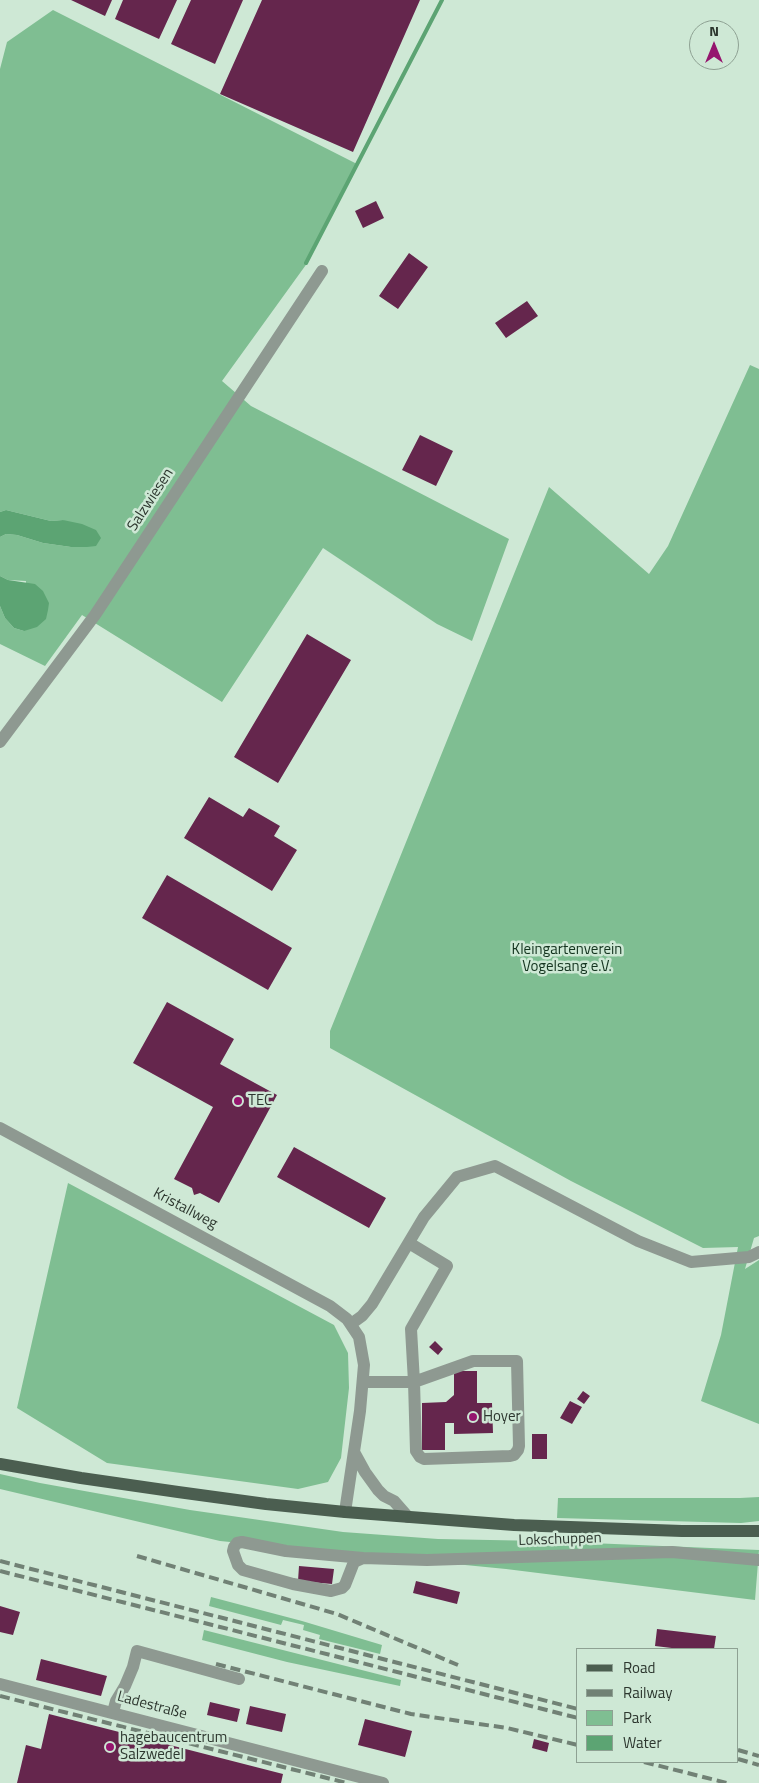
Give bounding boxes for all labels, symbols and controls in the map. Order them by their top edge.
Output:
north arrow [689,20,739,70]
text: N [709,20,719,41]
street label: Salzwiesen [124,465,178,535]
park label: Kleingartenverein Vogelsang e.V. [512,941,622,976]
place label: TEC [248,1092,272,1110]
marker: TEC [232,1095,244,1107]
street label: Kristallweg [150,1185,220,1233]
place label: Hoyer [483,1408,521,1426]
marker: Hoyer [467,1411,479,1423]
street label: Lokschuppen [518,1530,602,1550]
legend [576,1648,739,1763]
text: Road [623,1656,655,1679]
text: Railway [623,1681,673,1704]
street label: Ladestraße [115,1688,189,1724]
text: Park [623,1706,652,1729]
place label: hagebaucentrum Salzwedel [120,1729,227,1764]
text: Water [623,1731,662,1754]
marker: hagebaucentrum Salzwedel [104,1741,116,1753]

